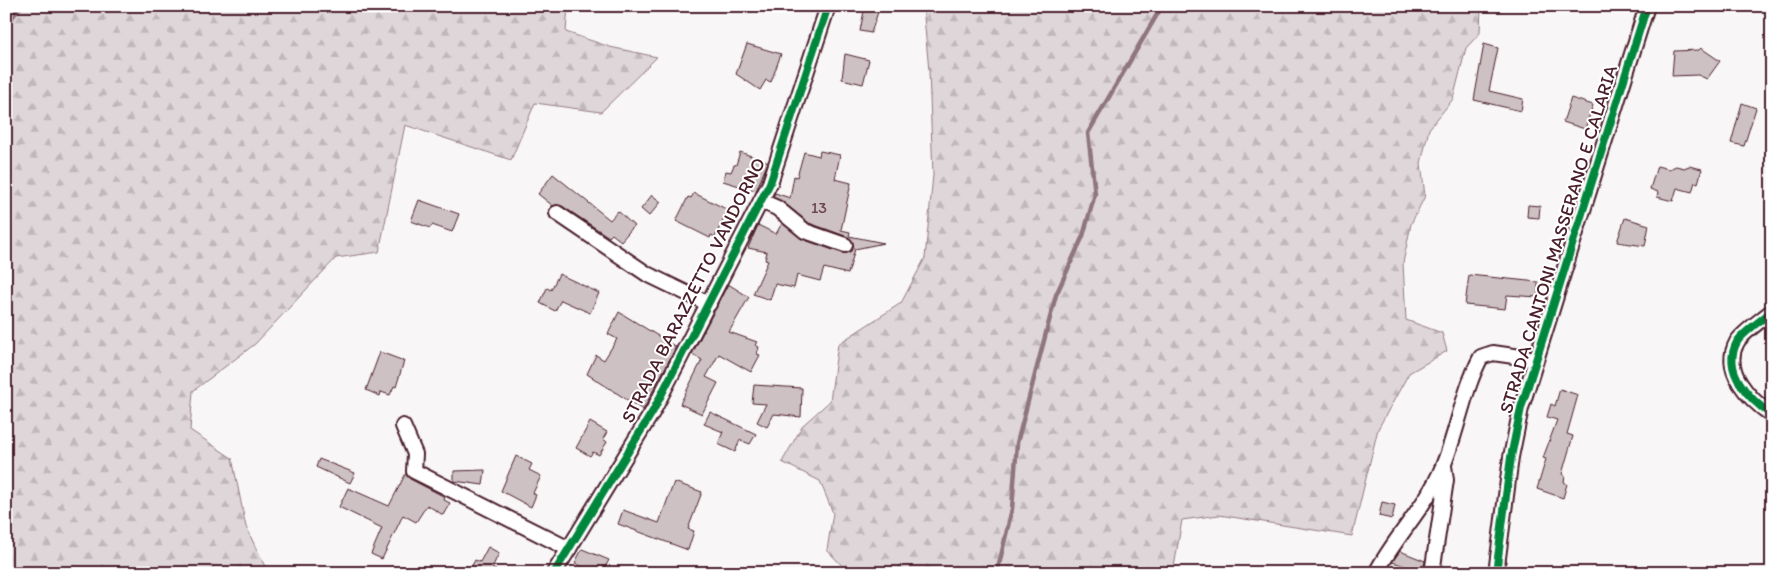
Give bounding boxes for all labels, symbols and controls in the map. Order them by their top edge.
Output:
street label: STRADA CANTONI MASSERANO E CALARIA [1494,62,1622,416]
street label: STRADA BARAZZETTO VANDORNO [616,154,770,426]
house number: 13 [811,198,827,217]

